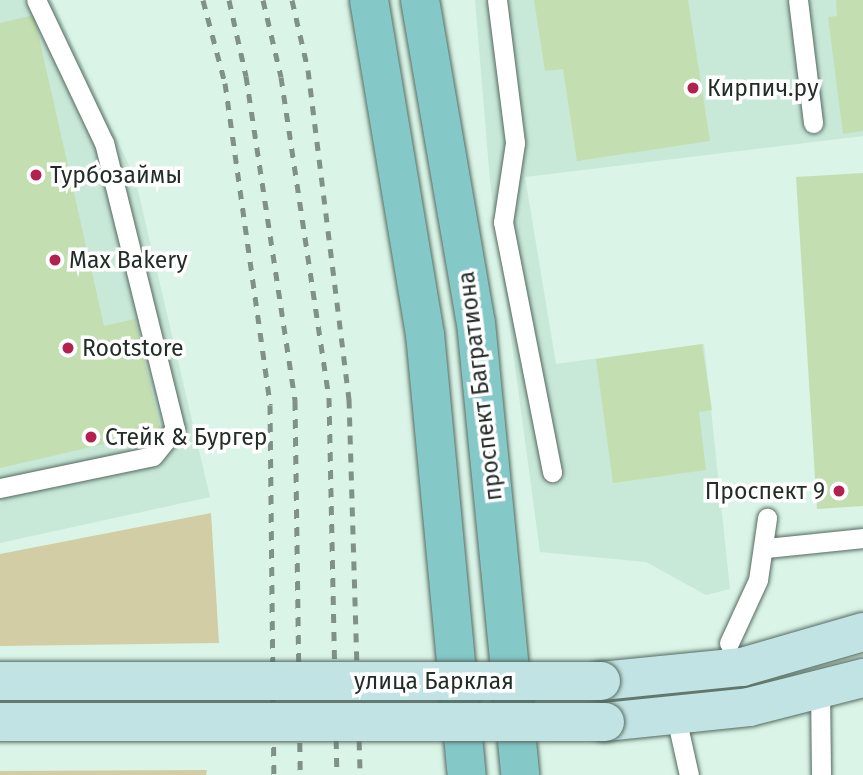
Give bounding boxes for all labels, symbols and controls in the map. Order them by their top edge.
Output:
place label: Кирпич.ру [707,74,818,102]
marker: Кирпич.ру [685,80,701,96]
place label: Турбозаймы [50,161,182,189]
marker: Турбозаймы [28,167,44,183]
place label: Max Bakery [69,246,187,274]
marker: Max Bakery [47,252,63,268]
street label: проспект Багратиона [452,270,508,502]
place label: Rootstore [82,334,184,362]
marker: Rootstore [60,340,76,356]
place label: Стейк & Бургер [105,423,267,451]
marker: Стейк & Бургер [83,429,99,445]
place label: Проспект 9 [705,477,825,505]
marker: Проспект 9 [831,483,847,499]
street label: улица Барклая [354,667,514,695]

